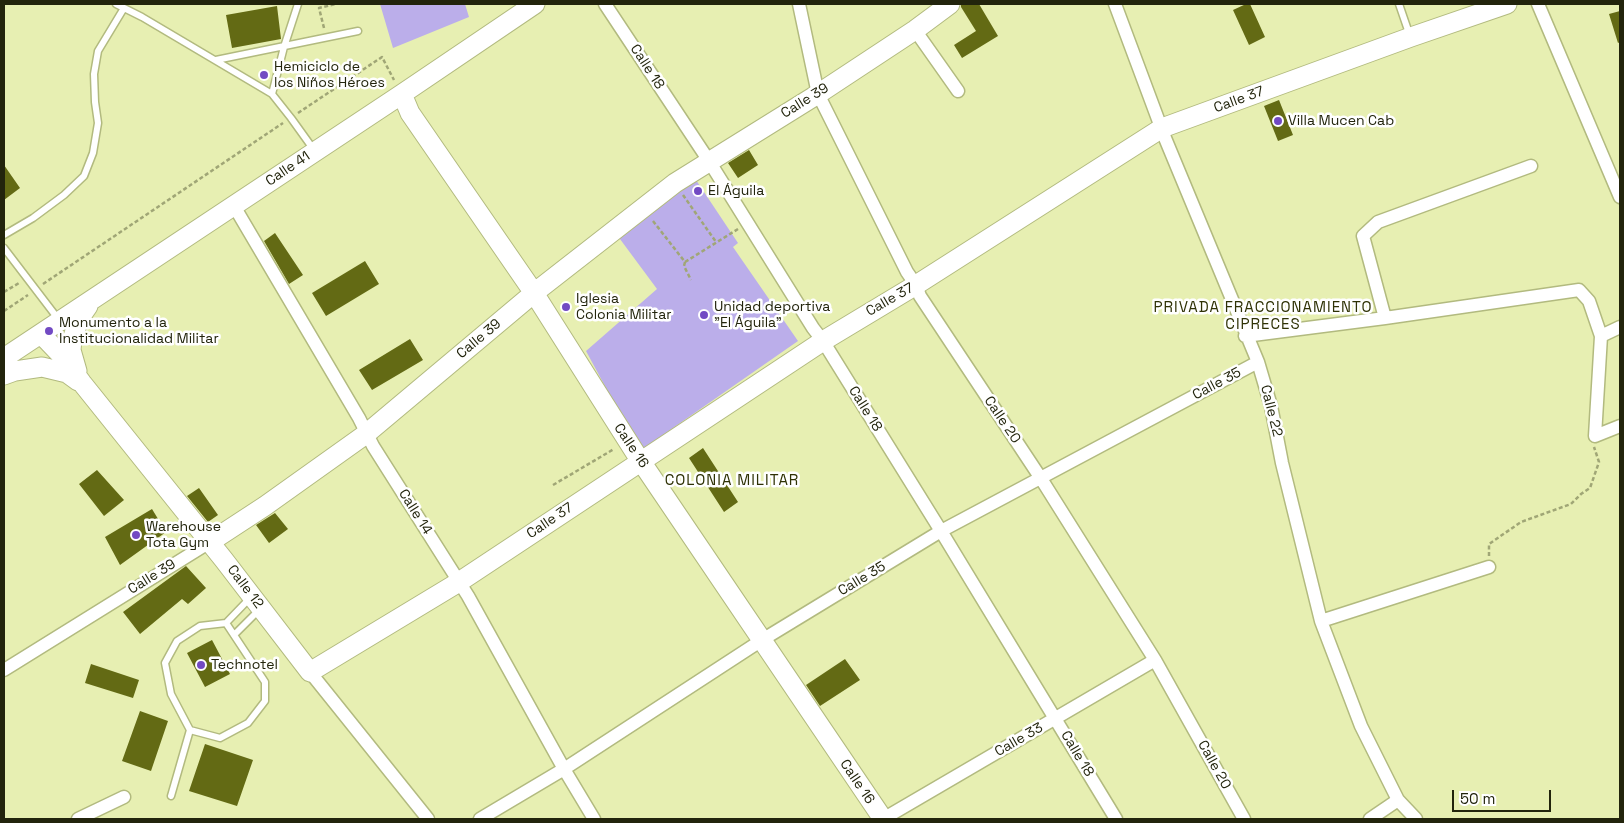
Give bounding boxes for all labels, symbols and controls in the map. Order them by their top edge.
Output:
street label: Calle 18 [626,41,668,93]
place label: Hemiciclo de los Niños Héroes [274,59,385,92]
marker: Hemiciclo de los Niños Héroes [258,69,270,81]
street label: Calle 39 [778,80,832,122]
street label: Calle 37 [1212,83,1266,117]
place label: Villa Mucen Cab [1288,113,1394,129]
marker: Villa Mucen Cab [1272,115,1284,127]
street label: Calle 41 [263,148,313,190]
place label: El Águila [708,183,764,199]
marker: El Águila [692,185,704,197]
street label: Calle 37 [863,280,917,320]
place label: Iglesia Colonia Militar [576,291,672,324]
place label: Unidad deportiva "El Águila" [714,299,830,332]
district label: PRIVADA FRACCIONAMIENTO CIPRECES [1151,299,1375,334]
marker: Iglesia Colonia Militar [560,301,572,313]
marker: Unidad deportiva "El Águila" [698,309,710,321]
place label: Monumento a la Institucionalidad Militar [59,315,219,348]
street label: Calle 39 [453,316,505,362]
marker: Monumento a la Institucionalidad Militar [43,325,55,337]
street label: Calle 35 [1190,364,1244,404]
street label: Calle 18 [845,383,885,435]
street label: Calle 22 [1256,383,1286,439]
street label: Calle 20 [980,393,1024,447]
street label: Calle 16 [610,420,652,472]
district label: COLONIA MILITAR [663,472,801,490]
street label: Calle 14 [395,486,435,538]
street label: Calle 37 [524,499,576,543]
place label: Warehouse Tota Gym [146,519,221,552]
marker: Warehouse Tota Gym [130,529,142,541]
street label: Calle 39 [125,556,179,598]
street label: Calle 35 [835,558,889,600]
street label: Calle 12 [223,562,267,612]
place label: Technotel [211,657,278,673]
marker: Technotel [195,659,207,671]
street label: Calle 33 [992,720,1046,760]
street label: Calle 18 [1057,728,1097,780]
street label: Calle 20 [1194,738,1234,792]
street label: Calle 16 [836,756,878,808]
scale bar [1454,780,1553,812]
text: 50 m [1460,789,1495,808]

